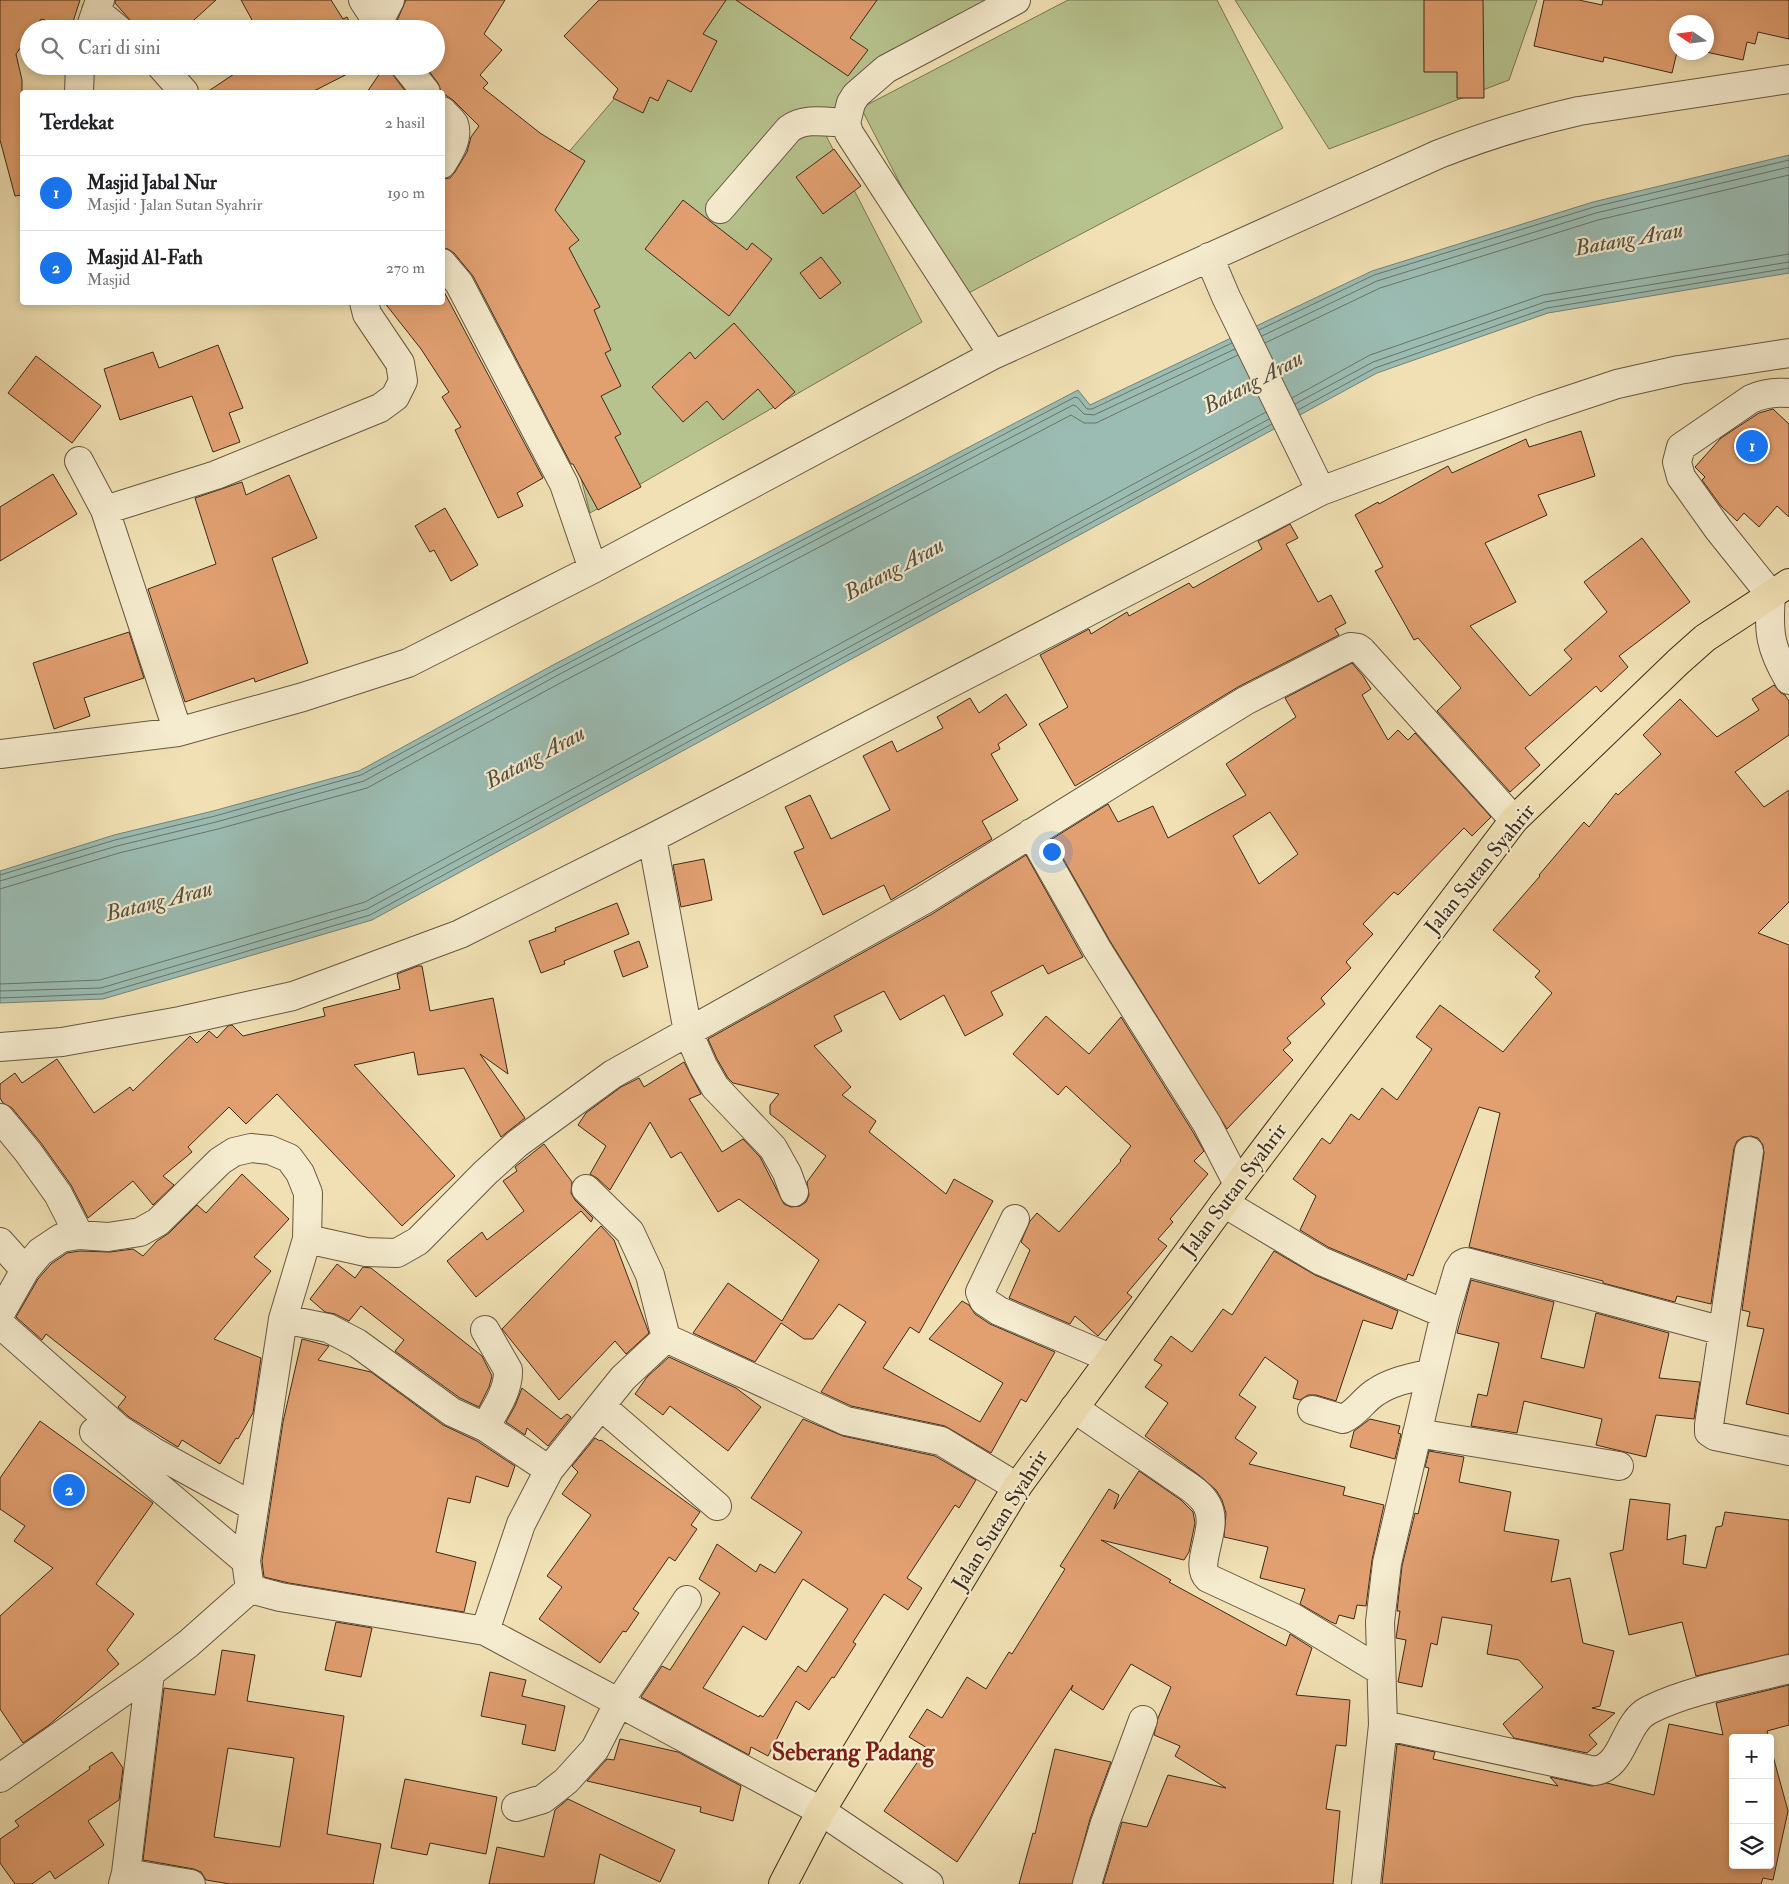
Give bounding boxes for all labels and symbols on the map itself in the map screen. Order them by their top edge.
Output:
north arrow [1669,15,1714,60]
water label: Batang Arau [1572,216,1685,262]
water label: Batang Arau [1197,344,1308,421]
pin: 1 [1736,427,1768,465]
water label: Batang Arau [838,531,949,608]
water label: Batang Arau [479,719,590,796]
street label: Jalan Sutan Syahrir [1418,798,1541,941]
your location [1039,839,1065,865]
water label: Batang Arau [102,874,215,928]
street label: Jalan Sutan Syahrir [1174,1118,1293,1263]
street label: Jalan Sutan Syahrir [945,1445,1054,1596]
pin: 2 [53,1471,85,1509]
district label: Seberang Padang [772,1737,935,1768]

